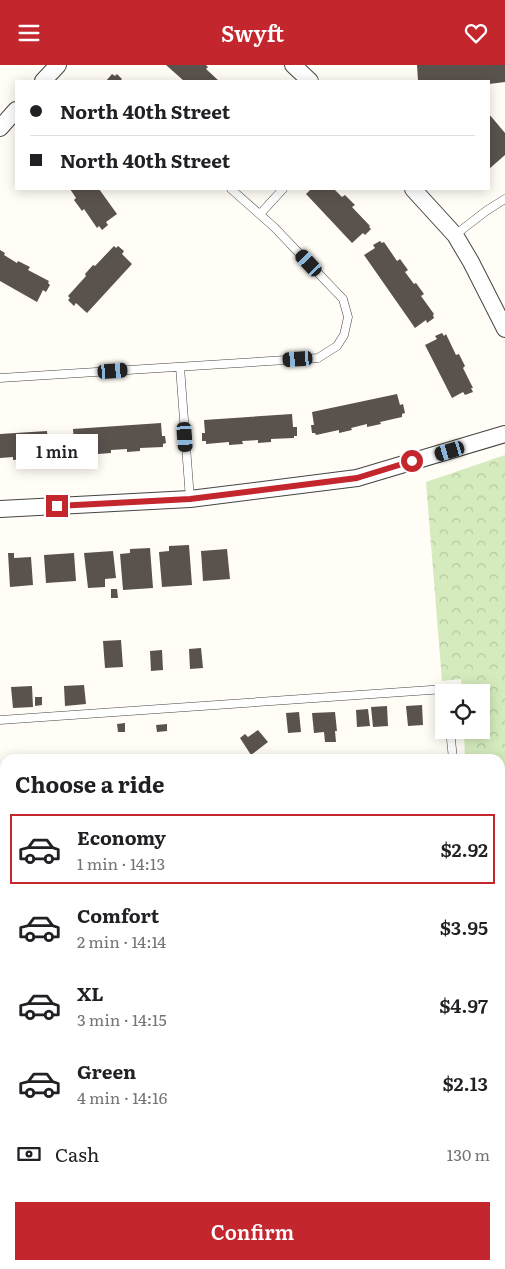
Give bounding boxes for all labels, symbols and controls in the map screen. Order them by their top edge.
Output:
text: Swyft [221,16,284,49]
icon: menu [15,19,43,47]
icon: heart [462,19,490,47]
text: North 40th Street [60,97,230,125]
text: North 40th Street [60,146,230,174]
car [293,247,324,279]
car [282,350,313,368]
car [97,362,128,380]
car [176,422,193,452]
callout: 1 min [16,433,98,469]
text: 1 min [36,439,78,463]
car [433,439,466,463]
route start [401,450,423,472]
route end [46,495,68,517]
map controls [435,684,490,739]
button: locate [435,684,490,739]
text: Choose a ride [15,767,164,800]
text: Economy [77,823,166,851]
icon: car [17,827,62,872]
text: $2.92 [440,835,488,863]
text: 1 min · 14:13 [77,851,165,875]
text: Comfort [77,901,159,929]
icon: car [17,905,62,950]
text: $3.95 [440,913,488,941]
text: 2 min · 14:14 [77,929,166,953]
text: XL [77,979,104,1007]
icon: car [17,983,62,1028]
text: $4.97 [439,991,488,1019]
text: 3 min · 14:15 [77,1007,167,1031]
text: Green [77,1057,136,1085]
icon: car [17,1061,62,1106]
text: $2.13 [442,1069,488,1097]
text: 4 min · 14:16 [77,1085,167,1109]
icon: cash [15,1140,43,1168]
text: Cash [55,1140,99,1168]
text: 130 m [447,1142,490,1166]
button: Confirm [15,1202,490,1260]

